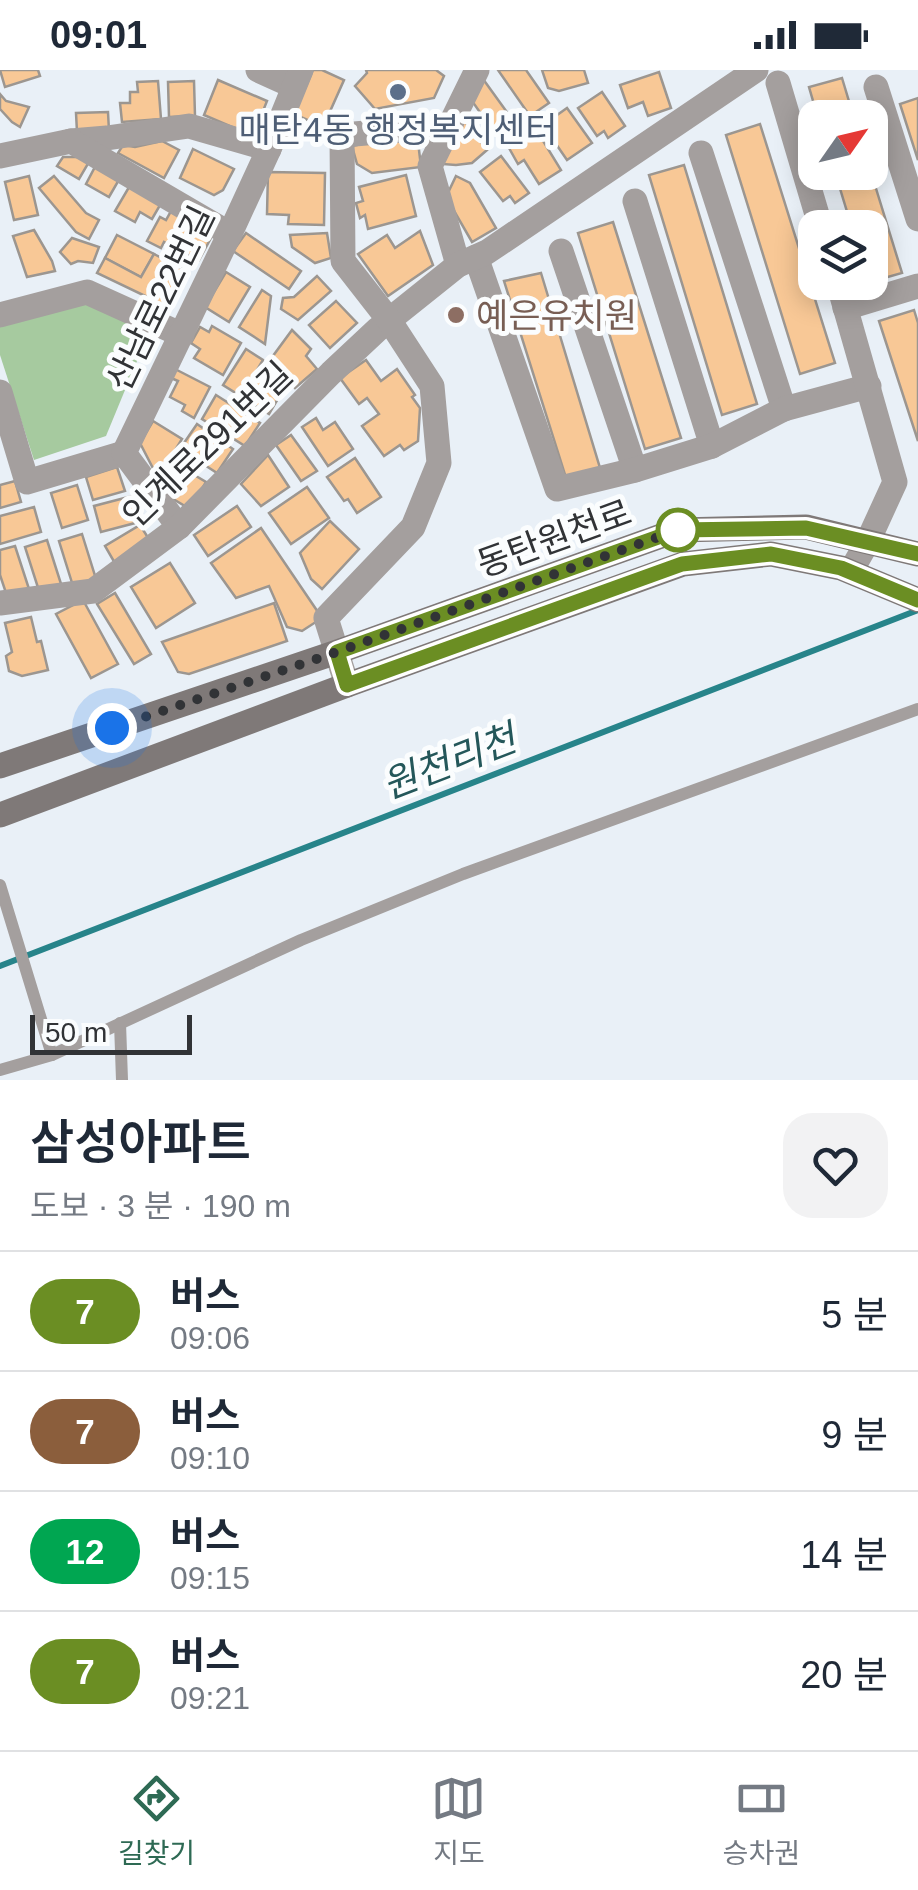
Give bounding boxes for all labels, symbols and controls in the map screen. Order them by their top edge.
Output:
text: 09:01 [50,14,147,56]
marker: 매탄4동 행정복지센터 [387,81,409,103]
north arrow [798,100,888,190]
map controls [798,100,888,300]
place label: 매탄4동 행정복지센터 [239,110,558,149]
street label: 산남로22번길 [99,200,221,396]
button: layers [798,210,888,300]
place label: 예은유치원 [476,296,637,335]
marker: 예은유치원 [445,304,467,326]
street label: 인계로291번길 [115,354,299,534]
street label: 동탄원천로 [472,492,636,584]
unlabelled marker [657,509,699,551]
your location [87,703,137,753]
water label: 원천리천 [376,716,526,807]
scale bar [30,1010,192,1054]
text: 50 m [45,1017,107,1048]
button: heart [783,1113,888,1218]
text: 삼성아파트 [30,1116,251,1169]
text: 도보 · 3 분 · 190 m [30,1188,291,1224]
text: 버스 [170,1275,240,1317]
text: 7 [75,1292,95,1331]
text: 5 분 [821,1294,888,1336]
text: 09:06 [170,1320,250,1356]
text: 버스 [170,1395,240,1437]
text: 7 [75,1412,95,1451]
text: 9 분 [821,1414,888,1456]
text: 09:10 [170,1440,250,1476]
text: 버스 [170,1515,240,1557]
text: 12 [66,1532,104,1571]
text: 14 분 [800,1534,888,1576]
text: 09:15 [170,1560,250,1596]
text: 버스 [170,1635,240,1677]
text: 7 [75,1652,95,1691]
text: 20 분 [800,1654,888,1696]
text: 09:21 [170,1680,250,1716]
tab: 길찾기 [118,1771,195,1871]
tab: 지도 [431,1771,486,1871]
tab: 승차권 [723,1771,800,1871]

